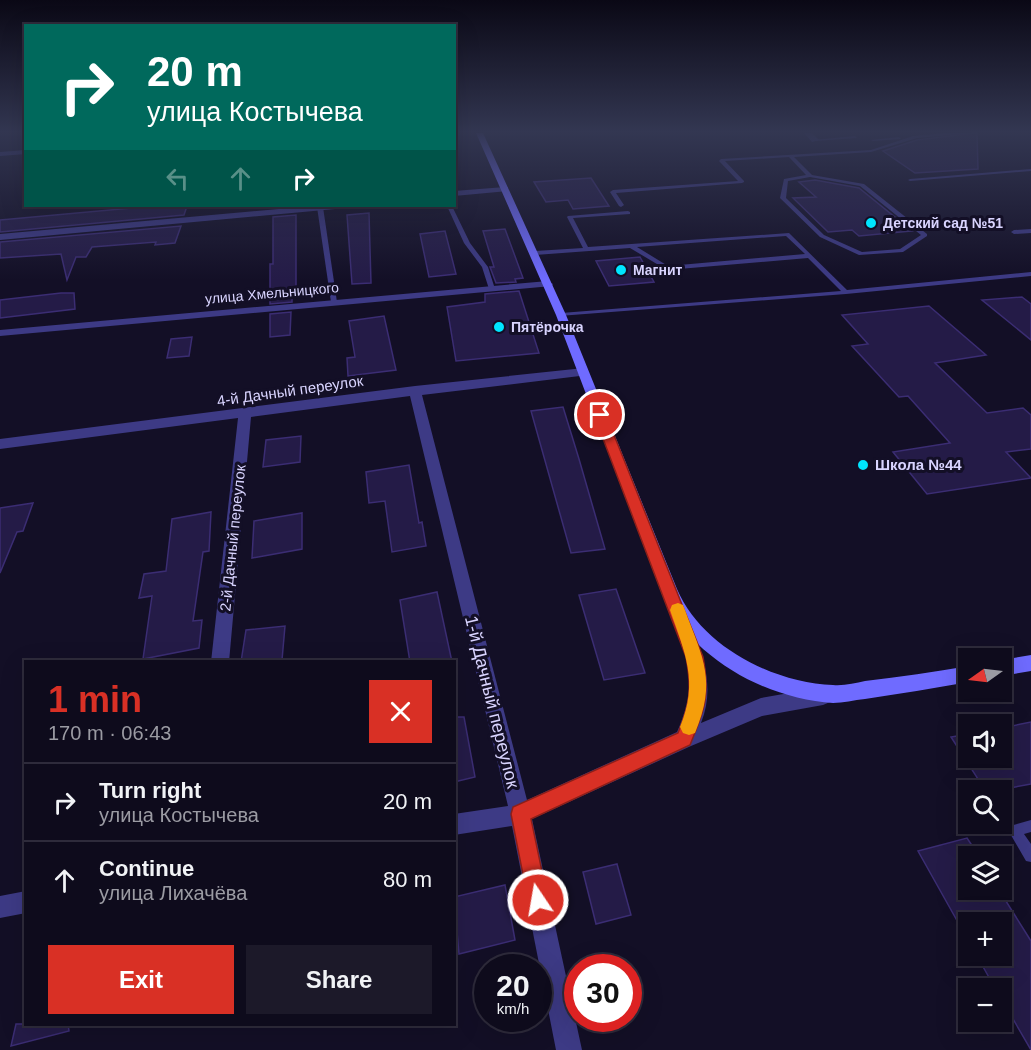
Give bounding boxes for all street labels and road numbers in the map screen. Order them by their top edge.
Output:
street label: улица Хмельницкого [204,279,340,307]
street label: 4-й Дачный переулок [216,372,365,409]
street label: 2-й Дачный переулок [216,463,249,612]
street label: 1-й Дачный переулок [461,614,523,790]

